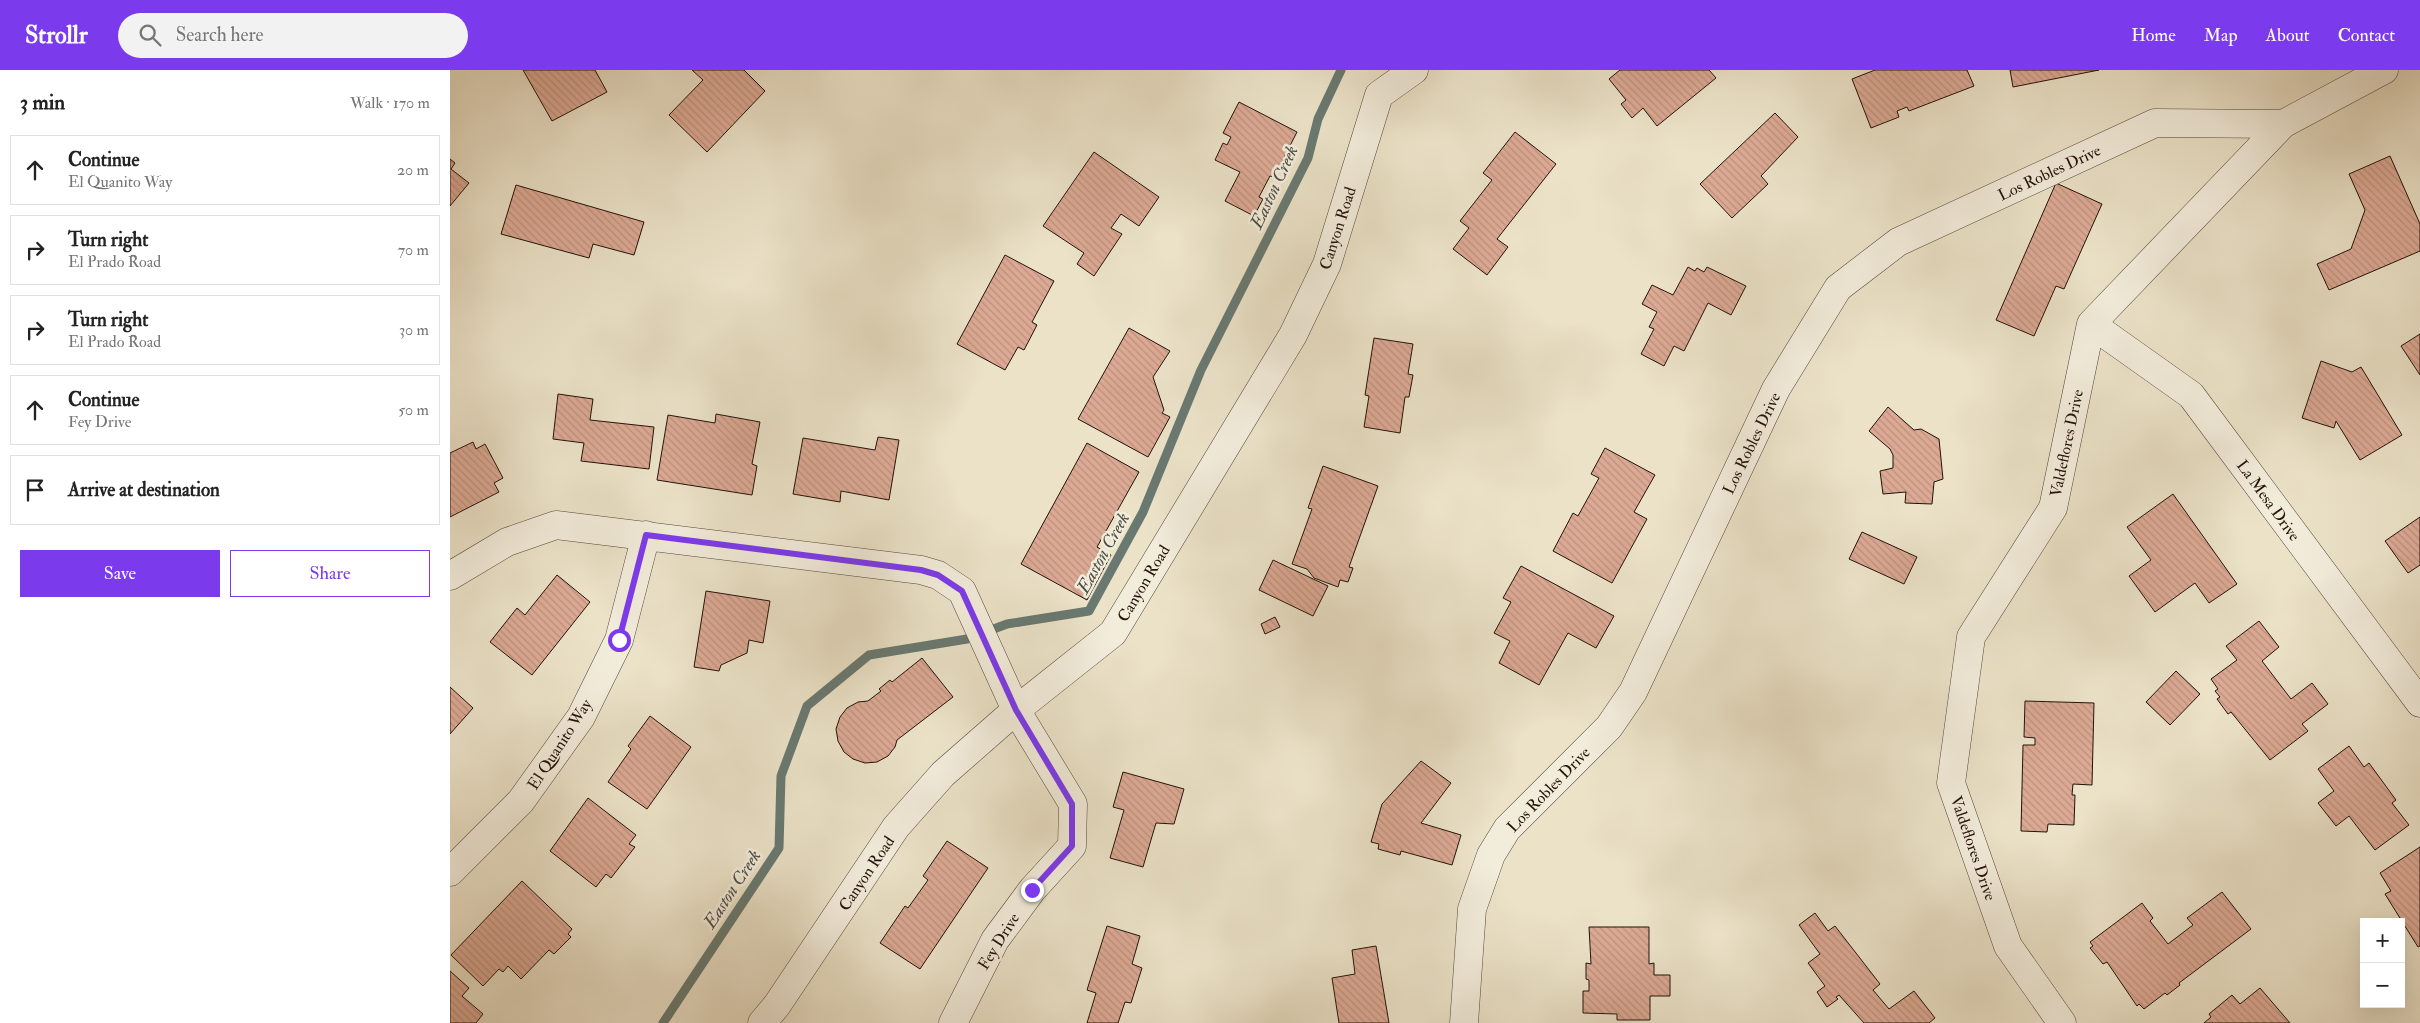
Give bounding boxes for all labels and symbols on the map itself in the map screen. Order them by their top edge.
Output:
street label: Los Robles Drive [1995,140,2104,205]
water label: Easton Creek [1245,142,1304,233]
street label: Canyon Road [1315,184,1361,272]
street label: Valdeflores Drive [2046,387,2088,499]
street label: Los Robles Drive [1719,389,1785,498]
street label: La Mesa Drive [2232,456,2305,545]
water label: Easton Creek [1071,509,1135,599]
street label: Canyon Road [1113,541,1175,626]
route start [608,629,631,652]
street label: El Quanito Way [523,695,597,794]
street label: Los Robles Drive [1503,743,1595,837]
street label: Valdeflores Drive [1946,793,2000,904]
street label: Canyon Road [834,832,899,915]
water label: Easton Creek [698,846,766,934]
route end [1021,879,1044,902]
street label: Fey Drive [974,909,1024,974]

